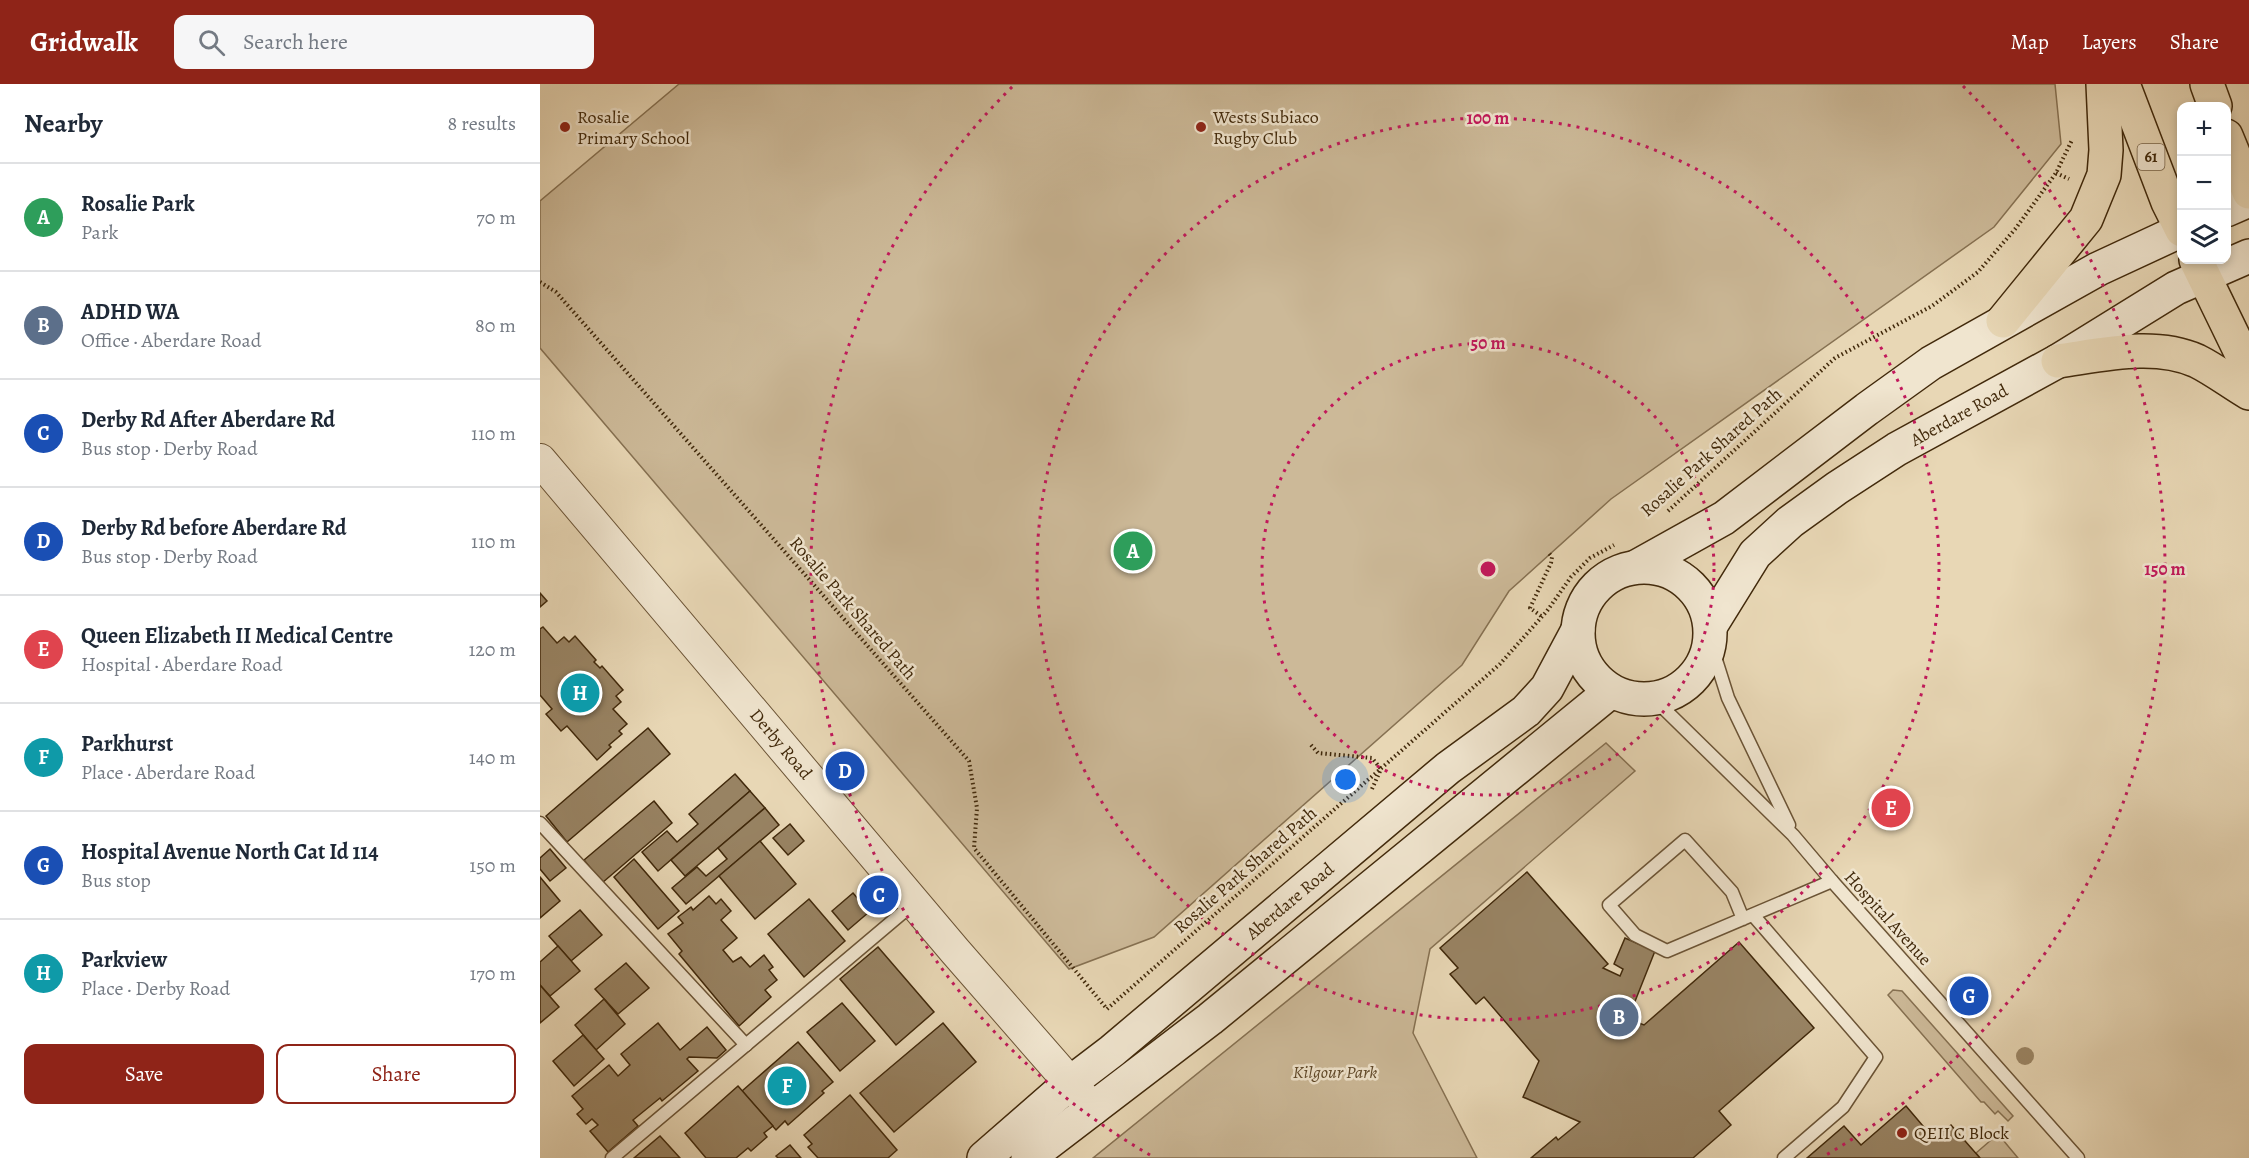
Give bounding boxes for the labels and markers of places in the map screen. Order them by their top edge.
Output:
place label: Rosalie Primary School [577,105,690,150]
place label: Wests Subiaco Rugby Club [1212,105,1319,150]
marker: Rosalie Primary School [558,120,572,134]
marker: Wests Subiaco Rugby Club [1194,120,1208,134]
pin: A [1114,528,1152,574]
centre of rings [1478,559,1498,579]
pin: H [560,670,600,716]
pin: D [826,748,864,794]
pin: E [1872,786,1910,830]
pin: C [860,872,898,918]
pin: G [1950,974,1988,1018]
pin: B [1600,994,1638,1040]
pin: F [768,1064,806,1108]
place label: QEII C Block [1914,1121,2009,1145]
marker: QEII C Block [1895,1126,1909,1140]

